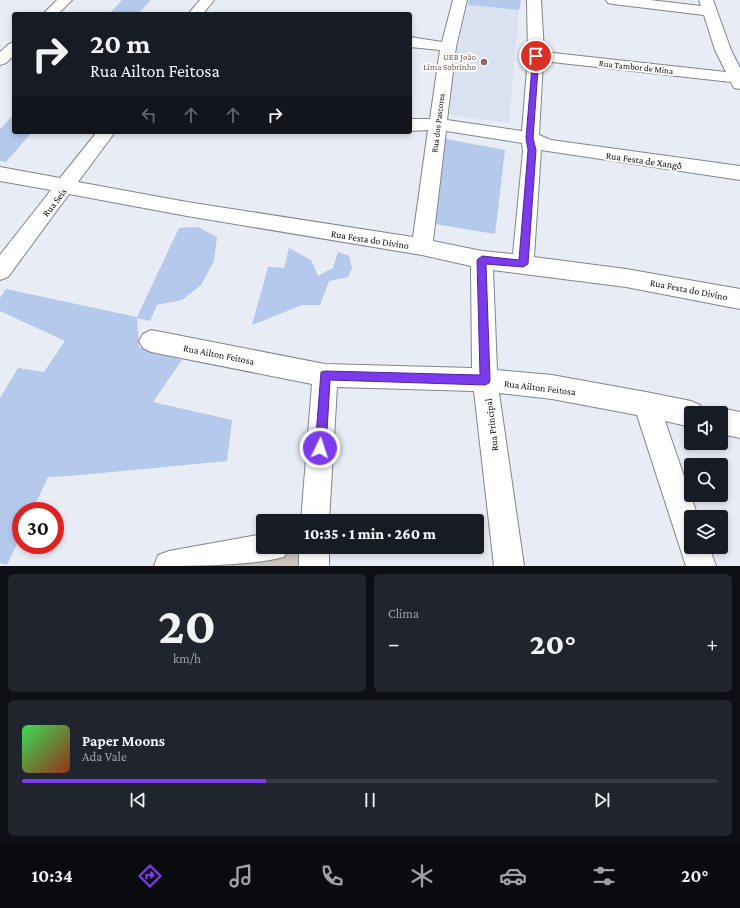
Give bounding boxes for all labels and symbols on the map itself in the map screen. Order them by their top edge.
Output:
pin [519,39,553,73]
place label: UEB João Lima Sobrinho [423,52,477,72]
marker: UEB João Lima Sobrinho [479,57,489,67]
street label: Rua Tambor de Mina [598,58,674,76]
street label: Rua dos Pastores [429,92,447,153]
street label: Rua Festa de Xangô [605,150,683,171]
street label: Rua Seis [40,186,69,219]
street label: Rua Festa do Divino [330,228,410,251]
street label: Rua Festa do Divino [649,277,729,302]
street label: Rua Ailton Feitosa [182,342,256,367]
street label: Rua Ailton Feitosa [503,378,577,397]
street label: Rua Principal [483,398,500,452]
position arrow [299,427,341,469]
speed limit sign: 30 [12,502,64,554]

